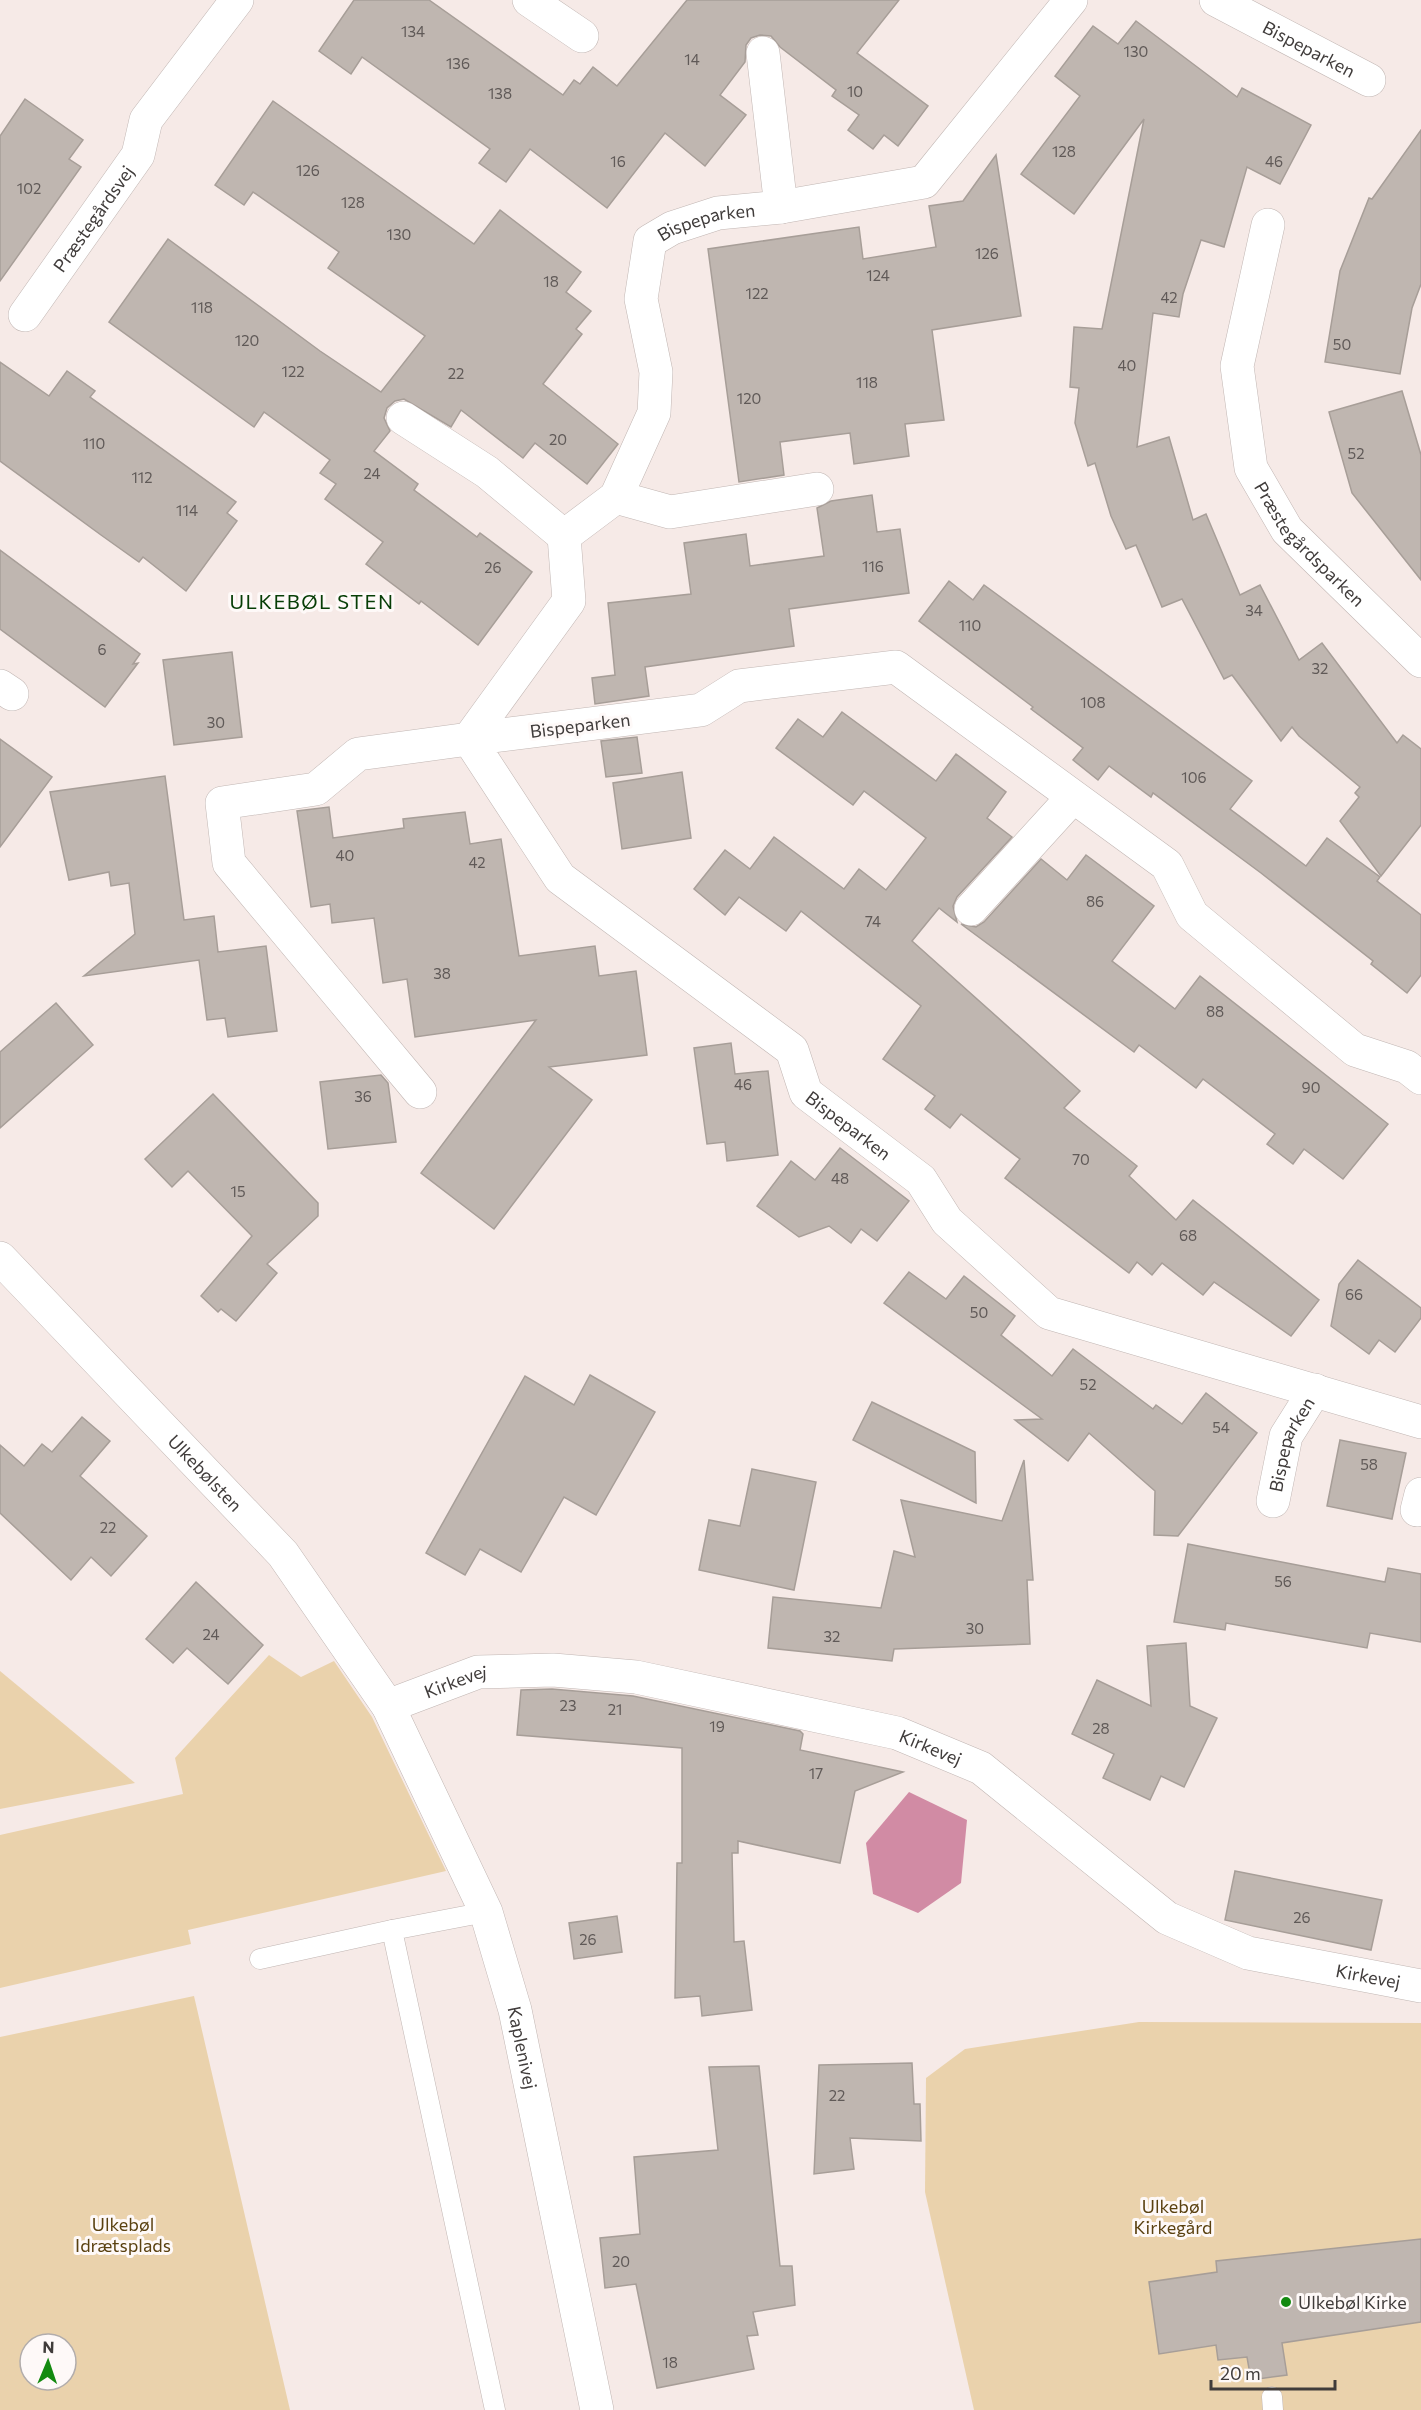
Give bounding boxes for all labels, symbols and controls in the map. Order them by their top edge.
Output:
street label: Bispeparken [1259,15,1359,82]
house number: 134 [401,22,425,40]
house number: 130 [1124,42,1148,60]
house number: 14 [684,50,700,68]
house number: 136 [446,54,470,72]
house number: 10 [847,82,863,100]
house number: 138 [488,84,512,102]
house number: 128 [1052,142,1076,160]
house number: 16 [610,152,626,170]
house number: 46 [1265,152,1283,170]
street label: Præstegårdsvej [48,161,138,276]
house number: 126 [296,161,320,179]
house number: 102 [17,179,41,197]
house number: 128 [341,193,365,211]
street label: Bispeparken [653,199,756,245]
house number: 130 [387,225,411,243]
house number: 126 [975,244,999,262]
house number: 124 [866,266,890,284]
house number: 18 [543,272,559,290]
house number: 122 [745,284,769,302]
house number: 42 [1160,288,1178,306]
house number: 118 [191,298,213,316]
house number: 120 [235,331,259,349]
house number: 50 [1333,335,1351,353]
house number: 40 [1118,356,1136,374]
house number: 122 [281,362,305,380]
house number: 22 [448,364,464,382]
house number: 118 [856,373,878,391]
house number: 120 [737,389,761,407]
house number: 20 [549,430,567,448]
house number: 110 [83,434,105,452]
house number: 52 [1348,444,1364,462]
house number: 24 [363,464,381,482]
house number: 112 [131,468,153,486]
street label: Præstegårdsparken [1250,477,1369,611]
house number: 114 [176,501,198,519]
house number: 116 [862,557,884,575]
house number: 26 [484,558,502,576]
district label: ULKEBØL STEN [229,589,395,613]
house number: 34 [1245,601,1263,619]
house number: 110 [959,616,981,634]
house number: 6 [97,640,107,658]
house number: 32 [1312,659,1328,677]
house number: 108 [1080,693,1106,711]
street label: Bispeparken [529,708,631,742]
house number: 30 [207,713,225,731]
house number: 106 [1181,768,1207,786]
house number: 40 [336,846,354,864]
house number: 42 [468,853,486,871]
house number: 86 [1086,892,1104,910]
house number: 74 [865,912,881,930]
house number: 38 [433,964,451,982]
house number: 88 [1206,1002,1224,1020]
house number: 46 [734,1075,752,1093]
house number: 90 [1302,1078,1320,1096]
street label: Bispeparken [802,1086,895,1164]
house number: 36 [354,1087,372,1105]
house number: 70 [1072,1150,1090,1168]
house number: 48 [831,1169,849,1187]
house number: 15 [230,1182,246,1200]
house number: 68 [1179,1226,1197,1244]
house number: 66 [1345,1285,1363,1303]
house number: 50 [970,1303,988,1321]
house number: 52 [1080,1375,1096,1393]
street label: Bispeparken [1264,1393,1319,1494]
house number: 54 [1212,1418,1230,1436]
street label: Ulkebølsten [163,1430,247,1516]
house number: 58 [1360,1455,1378,1473]
house number: 22 [100,1518,116,1536]
house number: 56 [1274,1572,1292,1590]
house number: 30 [966,1619,984,1637]
house number: 24 [202,1625,220,1643]
house number: 32 [824,1627,840,1645]
street label: Kirkevej [421,1660,487,1702]
house number: 23 [560,1696,576,1714]
house number: 21 [608,1700,622,1718]
house number: 19 [709,1717,725,1735]
house number: 28 [1092,1719,1110,1737]
street label: Kirkevej [896,1724,965,1770]
house number: 17 [809,1764,823,1782]
house number: 26 [1293,1908,1311,1926]
house number: 26 [579,1930,597,1948]
street label: Kirkevej [1334,1959,1402,1993]
street label: Kaplenivej [503,2004,542,2091]
house number: 22 [829,2086,845,2104]
park label: Ulkebøl Kirkegård [1134,2195,1212,2238]
park label: Ulkebøl Idrætsplads [75,2213,171,2256]
house number: 20 [612,2252,630,2270]
place label: Ulkebøl Kirke [1298,2291,1407,2313]
marker: Ulkebøl Kirke [1279,2295,1293,2309]
north arrow [18,2332,78,2392]
text: N [42,2337,55,2356]
house number: 18 [662,2353,678,2371]
scale bar [1211,2353,1336,2391]
text: 20 m [1220,2362,1261,2384]

